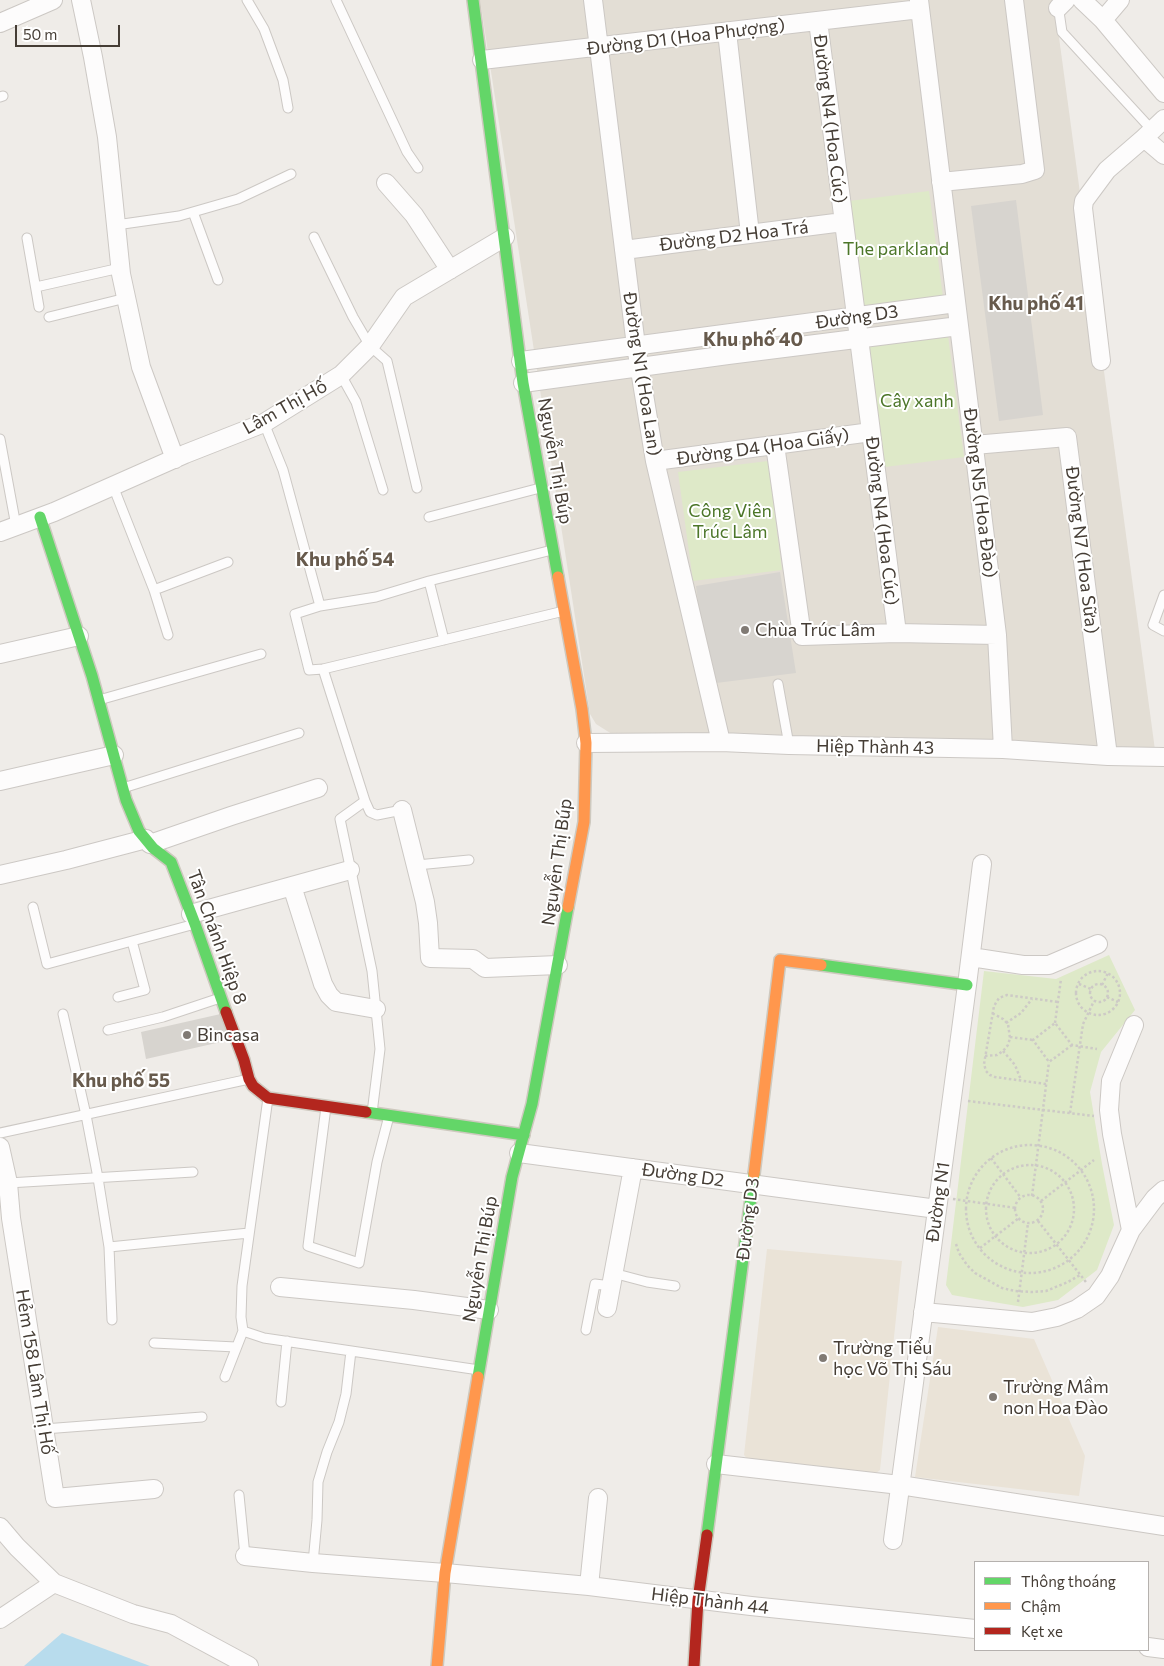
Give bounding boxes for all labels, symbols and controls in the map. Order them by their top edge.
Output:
street label: Đường D1 (Hoa Phượng) [586,14,786,60]
scale bar [18,15,122,47]
text: 50 m [23,25,57,43]
street label: Đường N4 (Hoa Cúc) [809,34,851,204]
street label: Đường D2 Hoa Trá [658,216,810,256]
park label: The parkland [843,238,949,260]
street label: Đường N1 (Hoa Lan) [618,291,666,457]
district label: Khu phố 41 [988,293,1084,315]
street label: Đường D3 [814,301,900,333]
district label: Khu phố 40 [703,329,803,351]
street label: Lâm Thị Hố [239,375,331,439]
park label: Cây xanh [880,390,954,412]
street label: Nguyễn Thị Búp [533,396,577,526]
street label: Đường N5 (Hoa Đào) [959,407,1001,579]
street label: Đường D4 (Hoa Giấy) [675,424,851,470]
street label: Đường N4 (Hoa Cúc) [861,436,903,606]
street label: Đường N7 (Hoa Sữa) [1061,465,1103,635]
park label: Công Viên Trúc Lâm [688,500,772,542]
district label: Khu phố 54 [296,549,394,571]
place label: Chùa Trúc Lâm [755,619,876,641]
marker: Chùa Trúc Lâm [739,624,751,636]
street label: Hiệp Thành 43 [816,735,934,759]
street label: Nguyễn Thị Búp [537,797,577,927]
street label: Tân Chánh Hiệp 8 [183,867,251,1007]
place label: Bincasa [197,1024,259,1046]
marker: Bincasa [181,1029,193,1041]
district label: Khu phố 55 [72,1070,170,1092]
street label: Đường D2 [641,1159,725,1191]
street label: Đường N1 [922,1160,954,1244]
street label: Đường D3 [732,1176,764,1262]
street label: Nguyễn Thị Búp [458,1194,502,1324]
street label: Hẻm 158 Lâm Thị Hố [11,1288,59,1456]
place label: Trường Tiểu học Võ Thị Sáu [833,1337,952,1380]
marker: Trường Tiểu học Võ Thị Sáu [817,1352,829,1364]
place label: Trường Mầm non Hoa Đào [1003,1376,1109,1418]
marker: Trường Mầm non Hoa Đào [987,1391,999,1403]
legend [974,1561,1149,1651]
text: Thông thoáng [1021,1572,1116,1590]
street label: Hiệp Thành 44 [650,1583,770,1619]
text: Chậm [1021,1597,1061,1615]
text: Kẹt xe [1021,1622,1063,1640]

